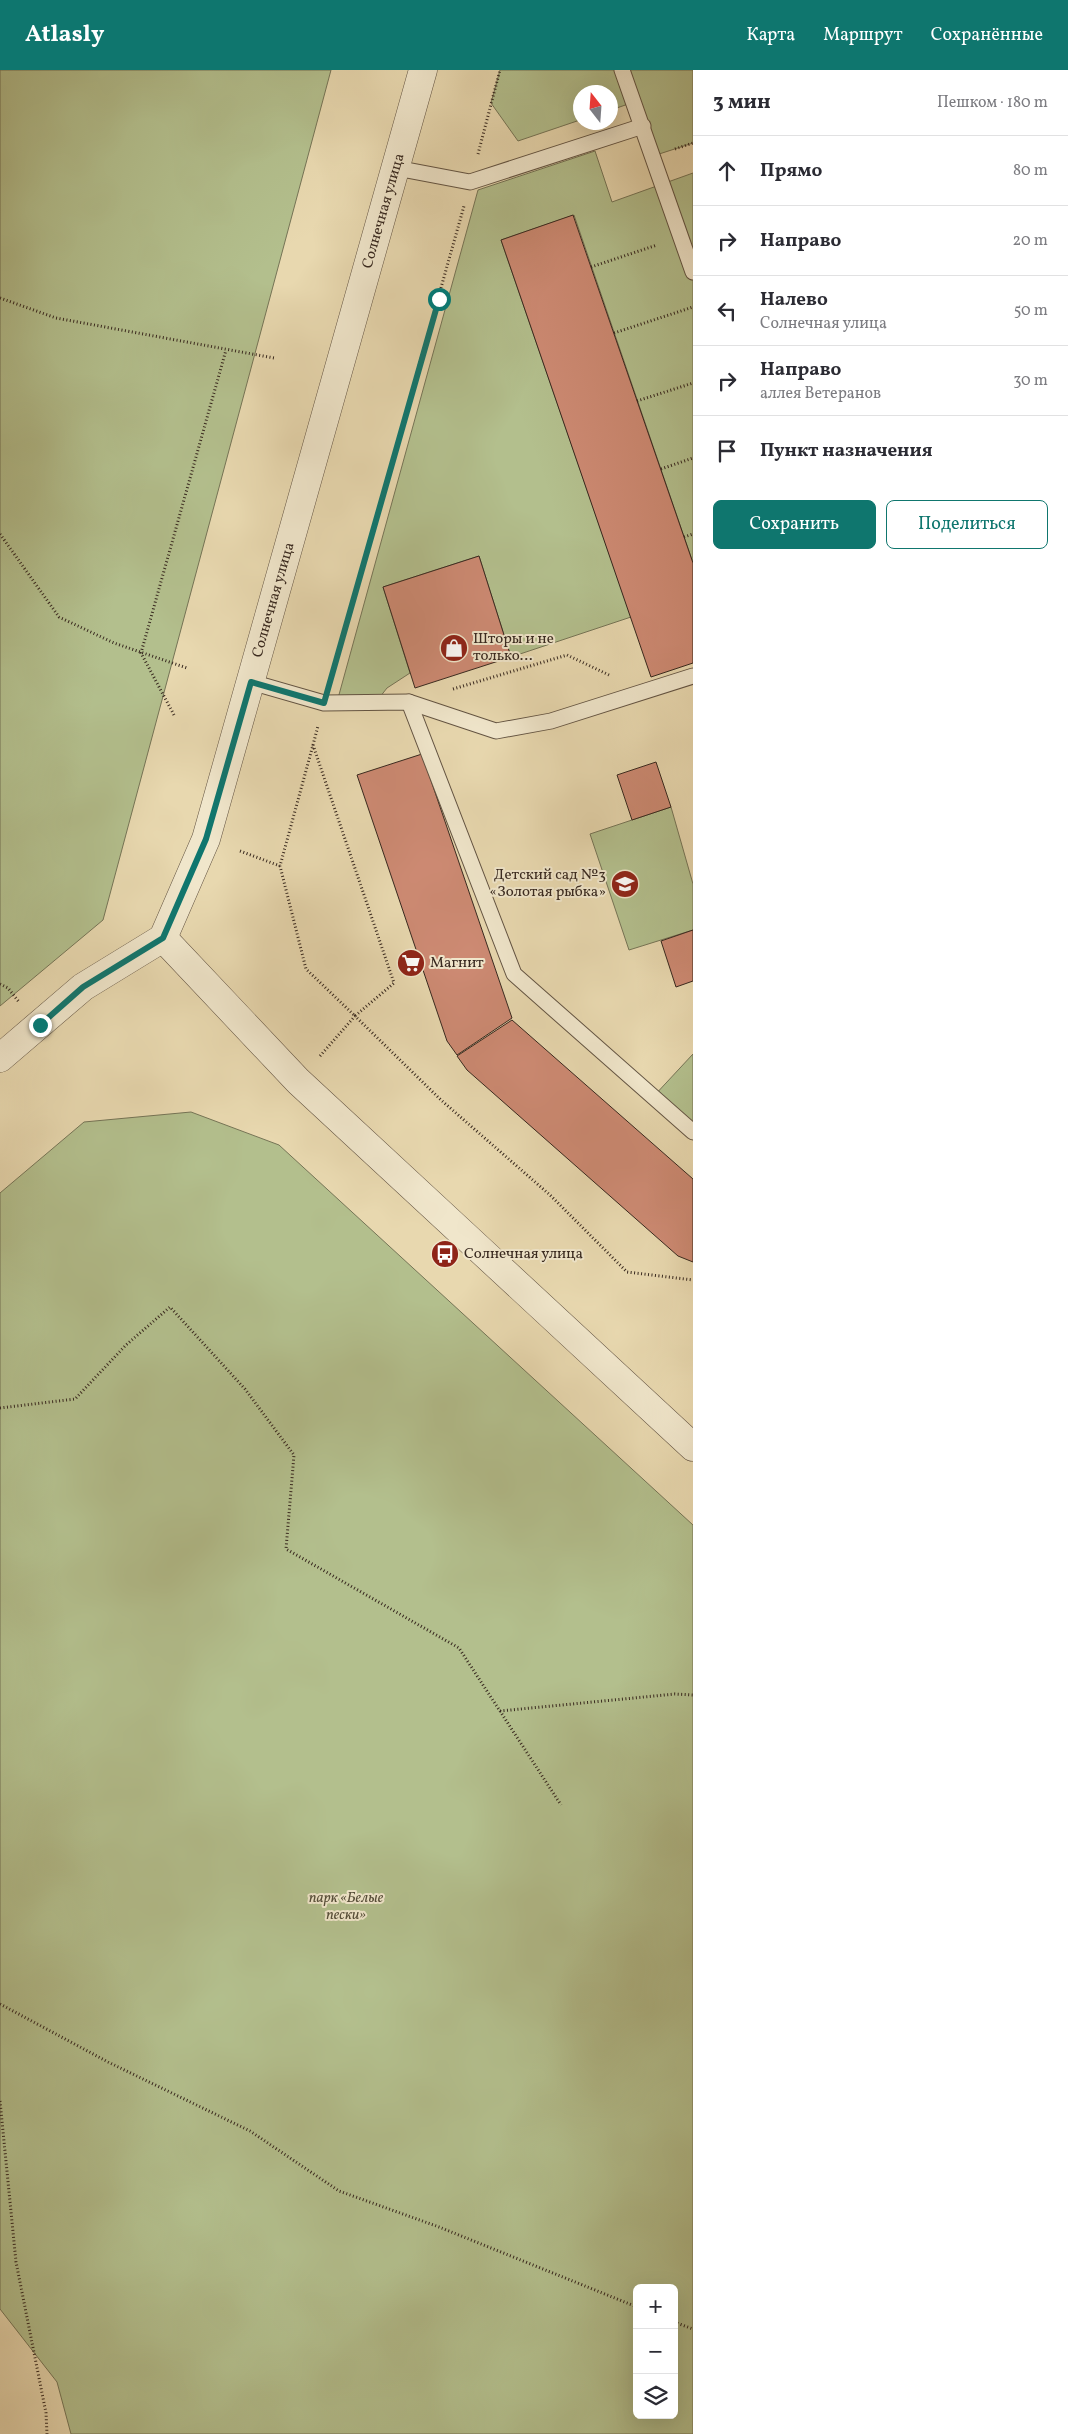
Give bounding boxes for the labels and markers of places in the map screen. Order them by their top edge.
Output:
place label: Шторы и не только... [473,629,554,667]
shop icon: Шторы и не только... [439,633,469,663]
place label: Детский сад №3 «Золотая рыбка» [490,865,606,903]
school or university icon: Детский сад №3 «Золотая рыбка» [610,869,640,899]
supermarket icon: Магнит [396,948,426,978]
place label: Магнит [430,953,484,974]
bus stop icon: Солнечная улица [430,1239,460,1269]
place label: Солнечная улица [464,1244,583,1265]

